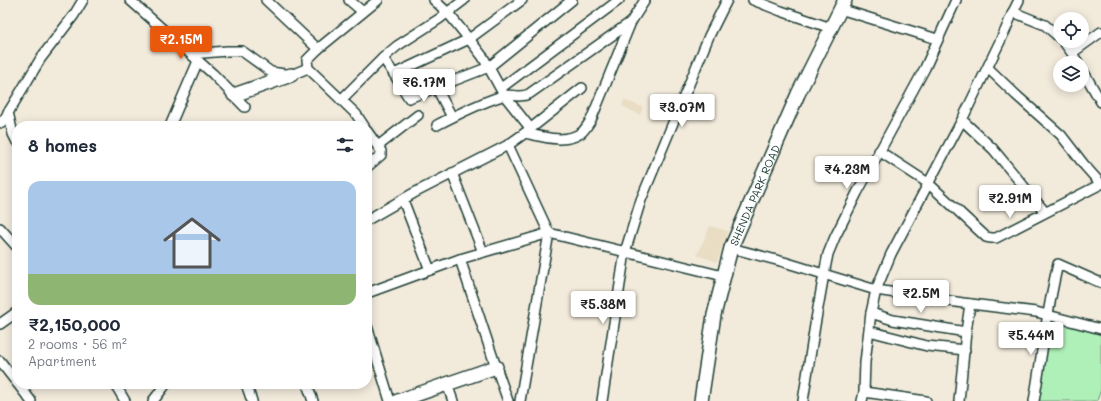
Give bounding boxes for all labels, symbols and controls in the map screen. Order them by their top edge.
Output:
map controls [1053,12,1089,92]
button: locate [1053,12,1089,48]
pin: ₹2.15M [148,26,214,60]
text: ₹2.15M [159,30,203,47]
button: layers [1053,56,1089,92]
pin: ₹6.17M [391,69,457,103]
text: ₹6.17M [402,73,446,90]
pin: ₹3.07M [649,94,715,128]
text: ₹3.07M [659,98,705,115]
text: 8 homes [28,134,97,156]
icon: filters [334,134,356,156]
street label: SHENDA PARK ROAD [725,142,783,248]
pin: ₹4.23M [814,156,880,190]
text: ₹4.23M [824,160,870,177]
pin: ₹2.91M [977,185,1043,219]
text: ₹2.91M [988,189,1032,206]
icon: home [156,207,228,279]
pin: ₹2.5M [893,280,949,314]
text: ₹2.5M [902,284,940,301]
pin: ₹5.38M [570,291,636,325]
text: ₹5.38M [580,295,626,312]
text: ₹2,150,000 [28,313,120,335]
pin: ₹5.44M [998,322,1064,356]
text: ₹5.44M [1007,326,1055,343]
text: 2 rooms · 56 m² [28,335,127,352]
text: Apartment [28,352,97,369]

